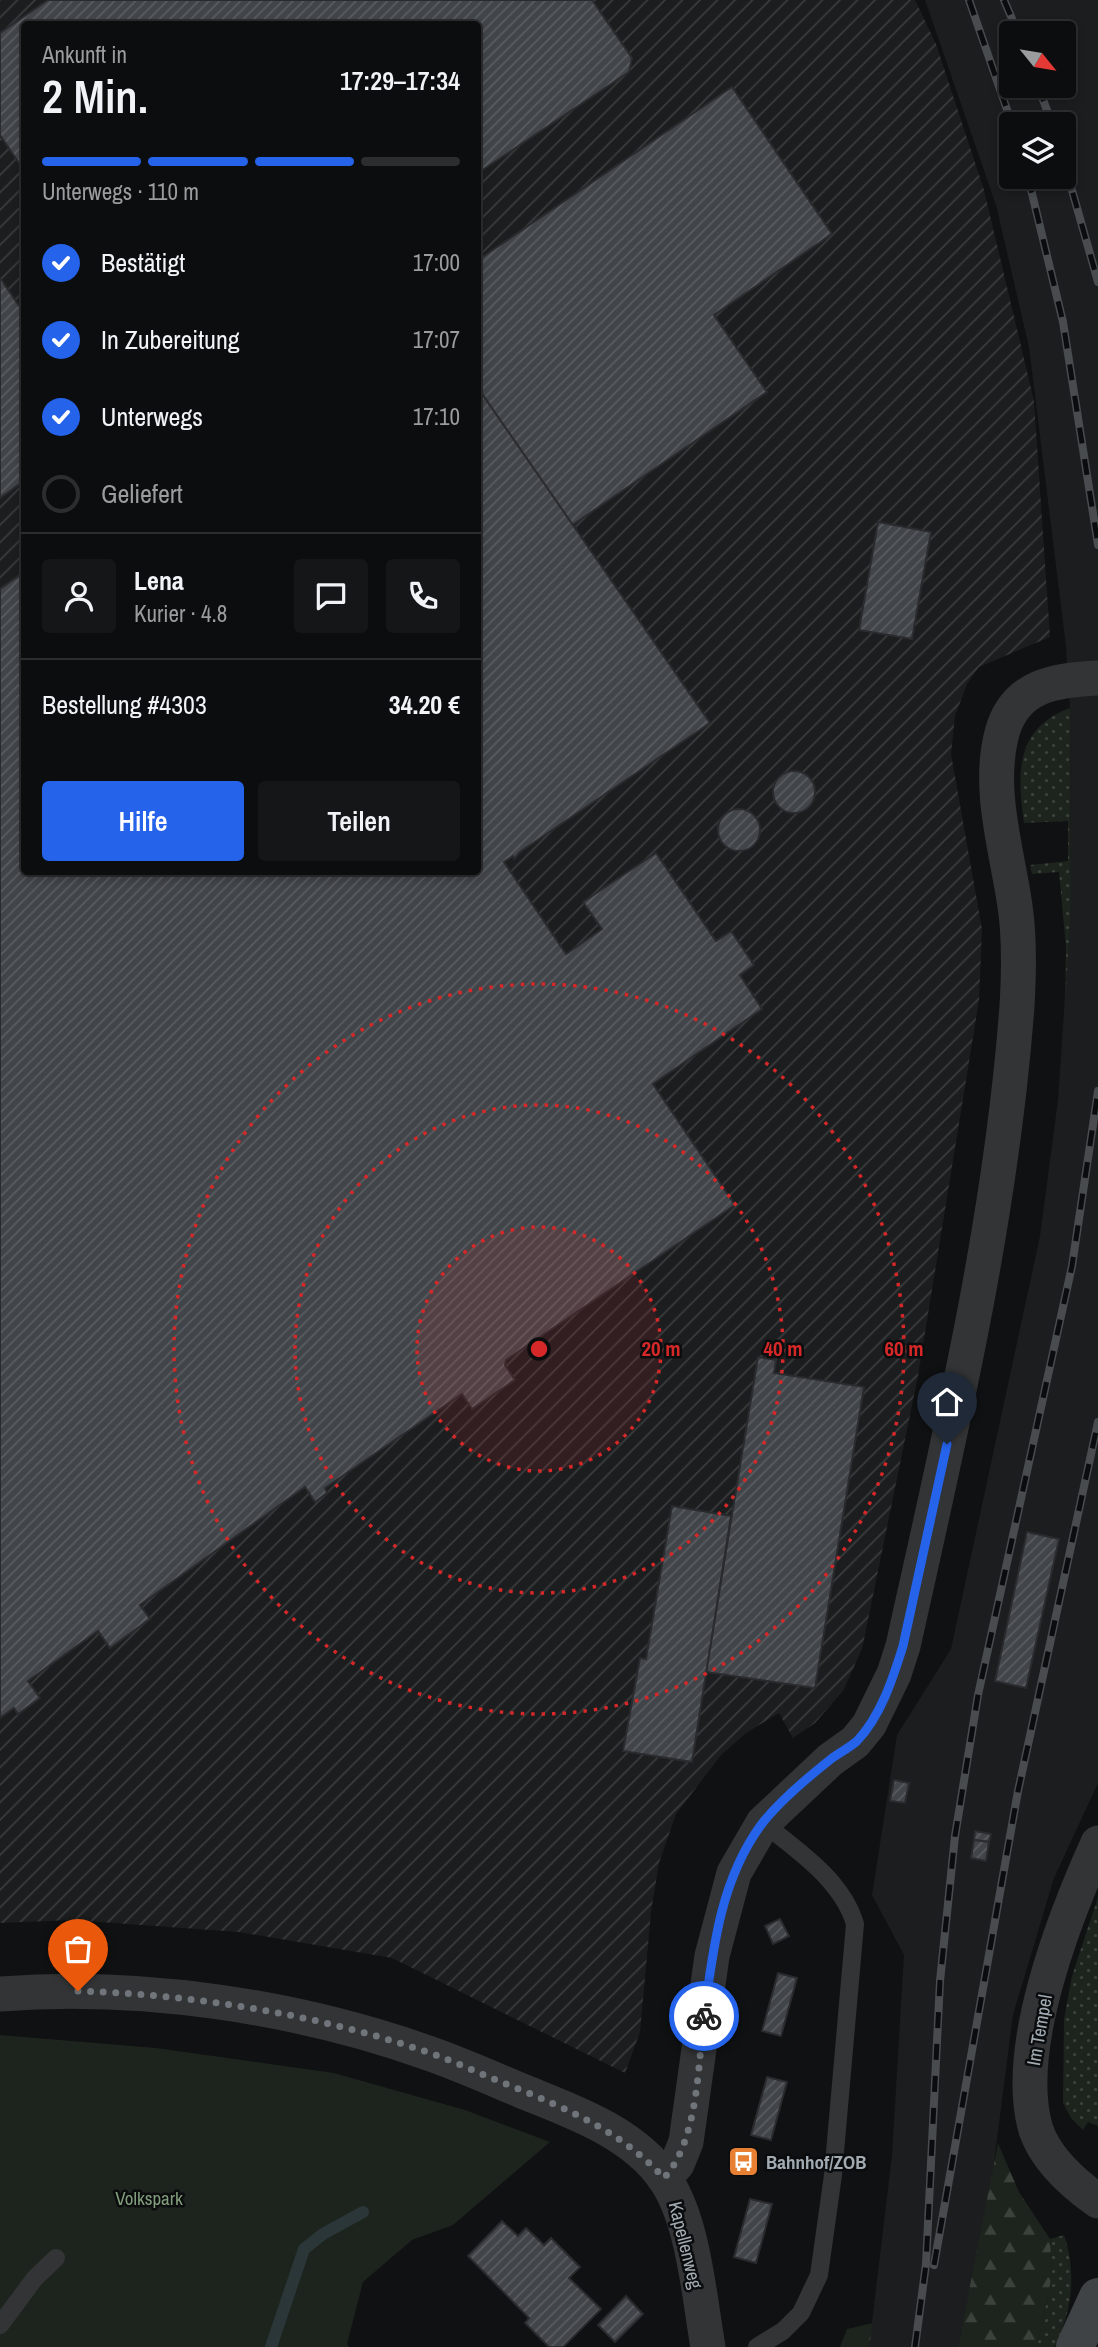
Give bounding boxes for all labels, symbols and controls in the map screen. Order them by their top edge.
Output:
north arrow [999,21,1076,98]
map controls [999,21,1076,189]
text: Ankunft in [42,39,127,70]
text: 17:29–17:34 [340,63,460,98]
text: 2 Min. [42,65,148,127]
button: layers [999,112,1076,189]
text: Unterwegs · 110 m [42,176,199,207]
icon: check [42,244,80,282]
text: Bestätigt [101,245,185,280]
text: 17:00 [413,247,460,278]
icon: check [42,321,80,359]
text: In Zubereitung [101,322,240,357]
text: 17:07 [413,324,460,355]
icon: check [42,398,80,436]
text: Unterwegs [101,399,203,434]
text: 17:10 [413,401,460,432]
text: Geliefert [101,476,183,511]
button: person [42,559,116,633]
button: chat [294,559,368,633]
button: phone [386,559,460,633]
text: Lena [134,563,184,598]
text: Kurier · 4.8 [134,598,227,629]
text: Bestellung #4303 [42,687,207,722]
text: 34.20 € [389,687,460,722]
button: Hilfe [42,781,244,861]
button: Teilen [258,781,460,861]
text: 20 m [641,1334,681,1363]
text: 40 m [763,1334,803,1363]
text: 60 m [884,1334,924,1363]
centre of rings [527,1337,551,1361]
pin [917,1372,977,1444]
icon: home [928,1383,966,1421]
pin [48,1919,108,1991]
icon: bag [59,1930,97,1968]
courier [669,1981,739,2051]
street label: Im Tempel [1020,1992,1058,2068]
icon: bike [685,1997,723,2035]
bus stop icon: Bahnhof/ZOB [726,2145,760,2179]
place label: Bahnhof/ZOB [766,2149,866,2175]
park label: Volkspark [115,2185,183,2211]
street label: Kapellenweg [663,2199,709,2292]

